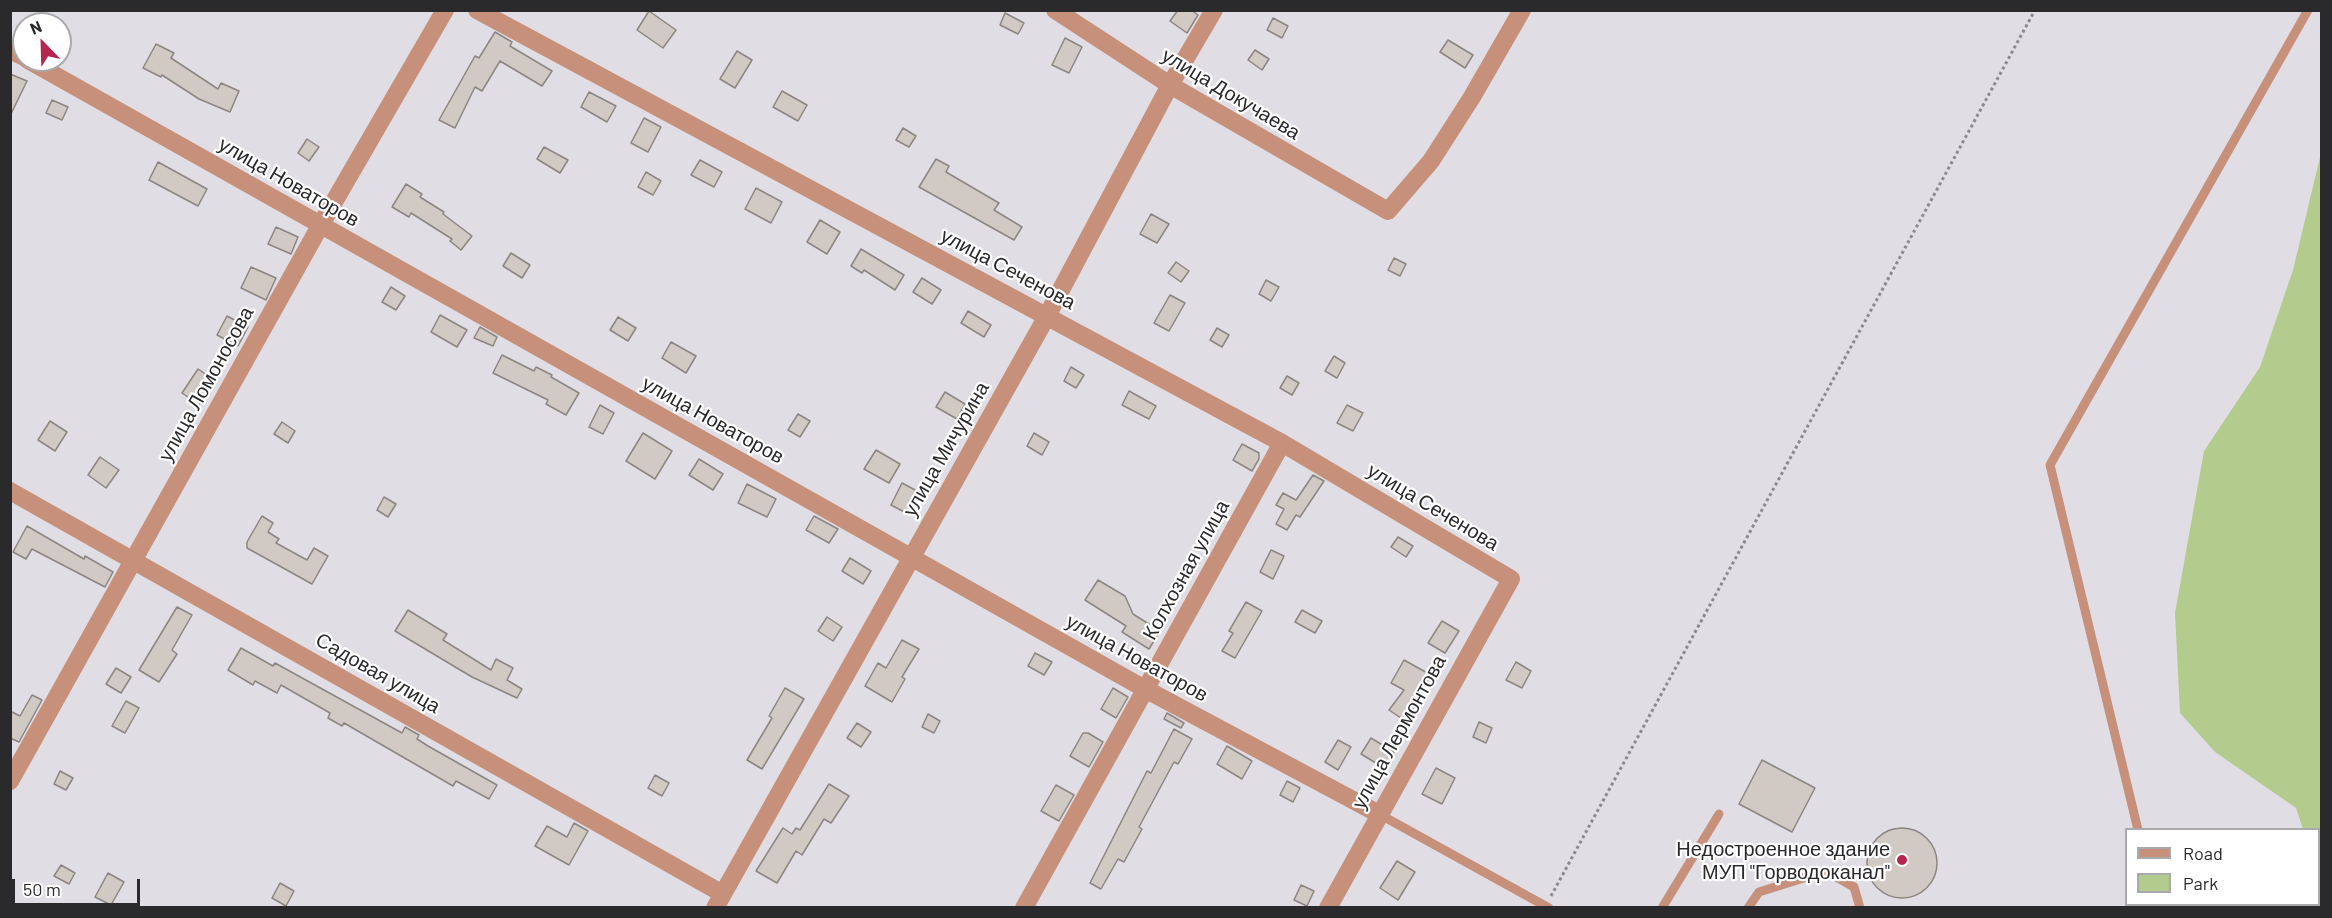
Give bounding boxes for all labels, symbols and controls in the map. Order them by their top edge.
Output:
north arrow [12,12,72,72]
text: N [27,16,44,38]
street label: улица Докучаева [1158,43,1304,145]
street label: улица Новаторов [214,132,364,232]
street label: улица Сеченова [937,223,1079,315]
street label: улица Ломоносова [154,302,258,466]
street label: улица Новаторов [638,371,788,469]
street label: улица Мичурина [898,377,994,521]
street label: улица Сеченова [1363,458,1503,556]
street label: Колхозная улица [1138,496,1234,644]
street label: улица Новаторов [1062,609,1212,707]
street label: Садовая улица [311,628,445,718]
street label: улица Лермонтова [1347,651,1451,813]
legend [2125,828,2320,906]
place label: Недостроенное здание МУП "Горводоканал" [1676,837,1890,884]
text: Road [2183,842,2223,864]
marker: Недостроенное здание МУП "Горводоканал" [1895,853,1909,867]
scale bar [15,867,142,905]
text: Park [2183,872,2218,894]
text: 50 m [23,878,61,900]

